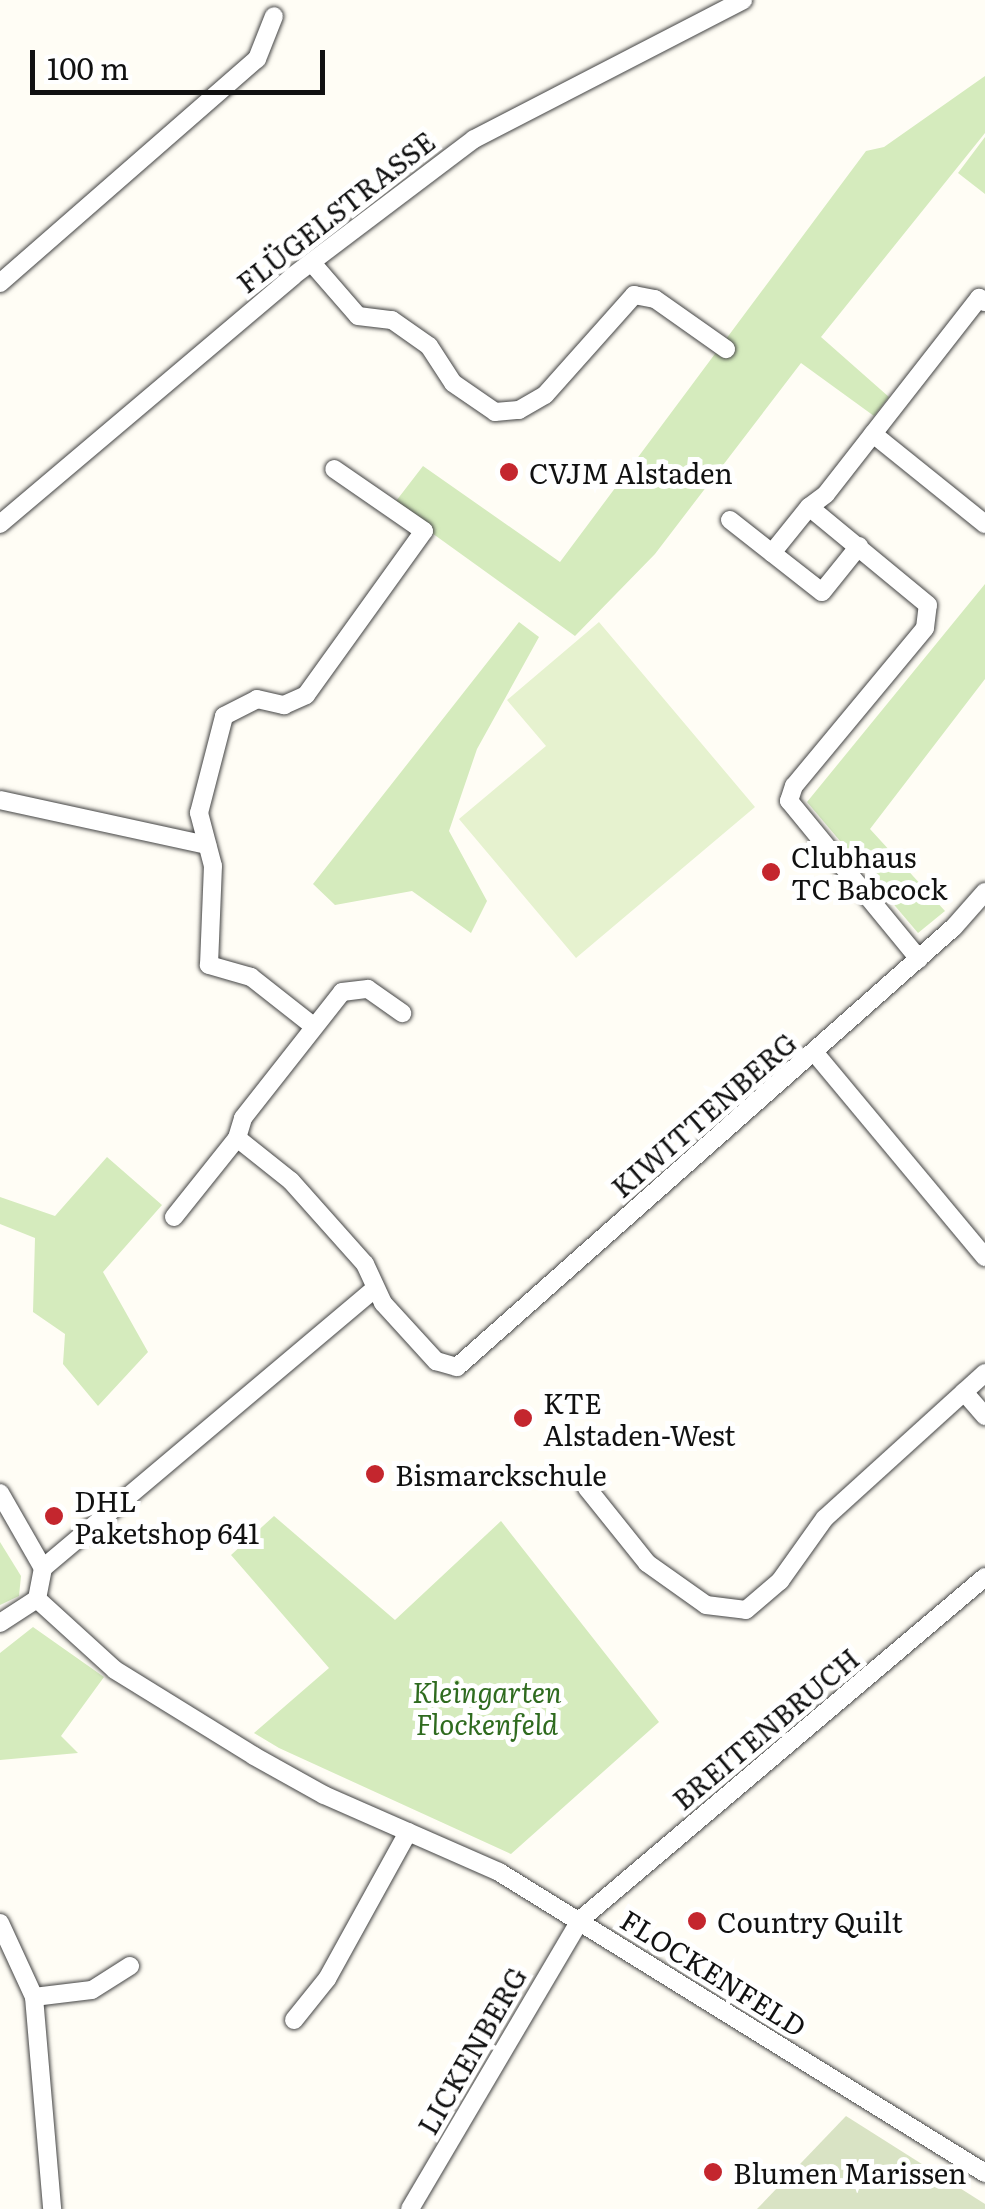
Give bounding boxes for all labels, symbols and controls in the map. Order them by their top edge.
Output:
scale bar [35,30,330,92]
text: 100 m [47,45,129,89]
street label: FLÜGELSTRASSE [229,123,441,299]
place label: CVJM Alstaden [529,455,733,489]
marker: CVJM Alstaden [498,461,520,483]
place label: Clubhaus TC Babcock [791,839,947,905]
marker: Clubhaus TC Babcock [760,861,782,883]
street label: KIWITTENBERG [604,1025,802,1203]
place label: KTE Alstaden-West [543,1385,736,1451]
marker: KTE Alstaden-West [512,1407,534,1429]
place label: Bismarckschule [395,1457,607,1491]
marker: Bismarckschule [364,1463,386,1485]
place label: DHL Paketshop 641 [74,1483,259,1549]
marker: DHL Paketshop 641 [43,1505,65,1527]
street label: BREITENBRUCH [665,1640,865,1816]
park label: Kleingarten Flockenfeld [412,1674,562,1740]
street label: FLOCKENFELD [615,1902,813,2042]
place label: Country Quilt [717,1904,903,1938]
marker: Country Quilt [686,1910,708,1932]
street label: LICKENBERG [409,1960,533,2140]
place label: Blumen Marissen [733,2155,967,2189]
marker: Blumen Marissen [702,2161,724,2183]

